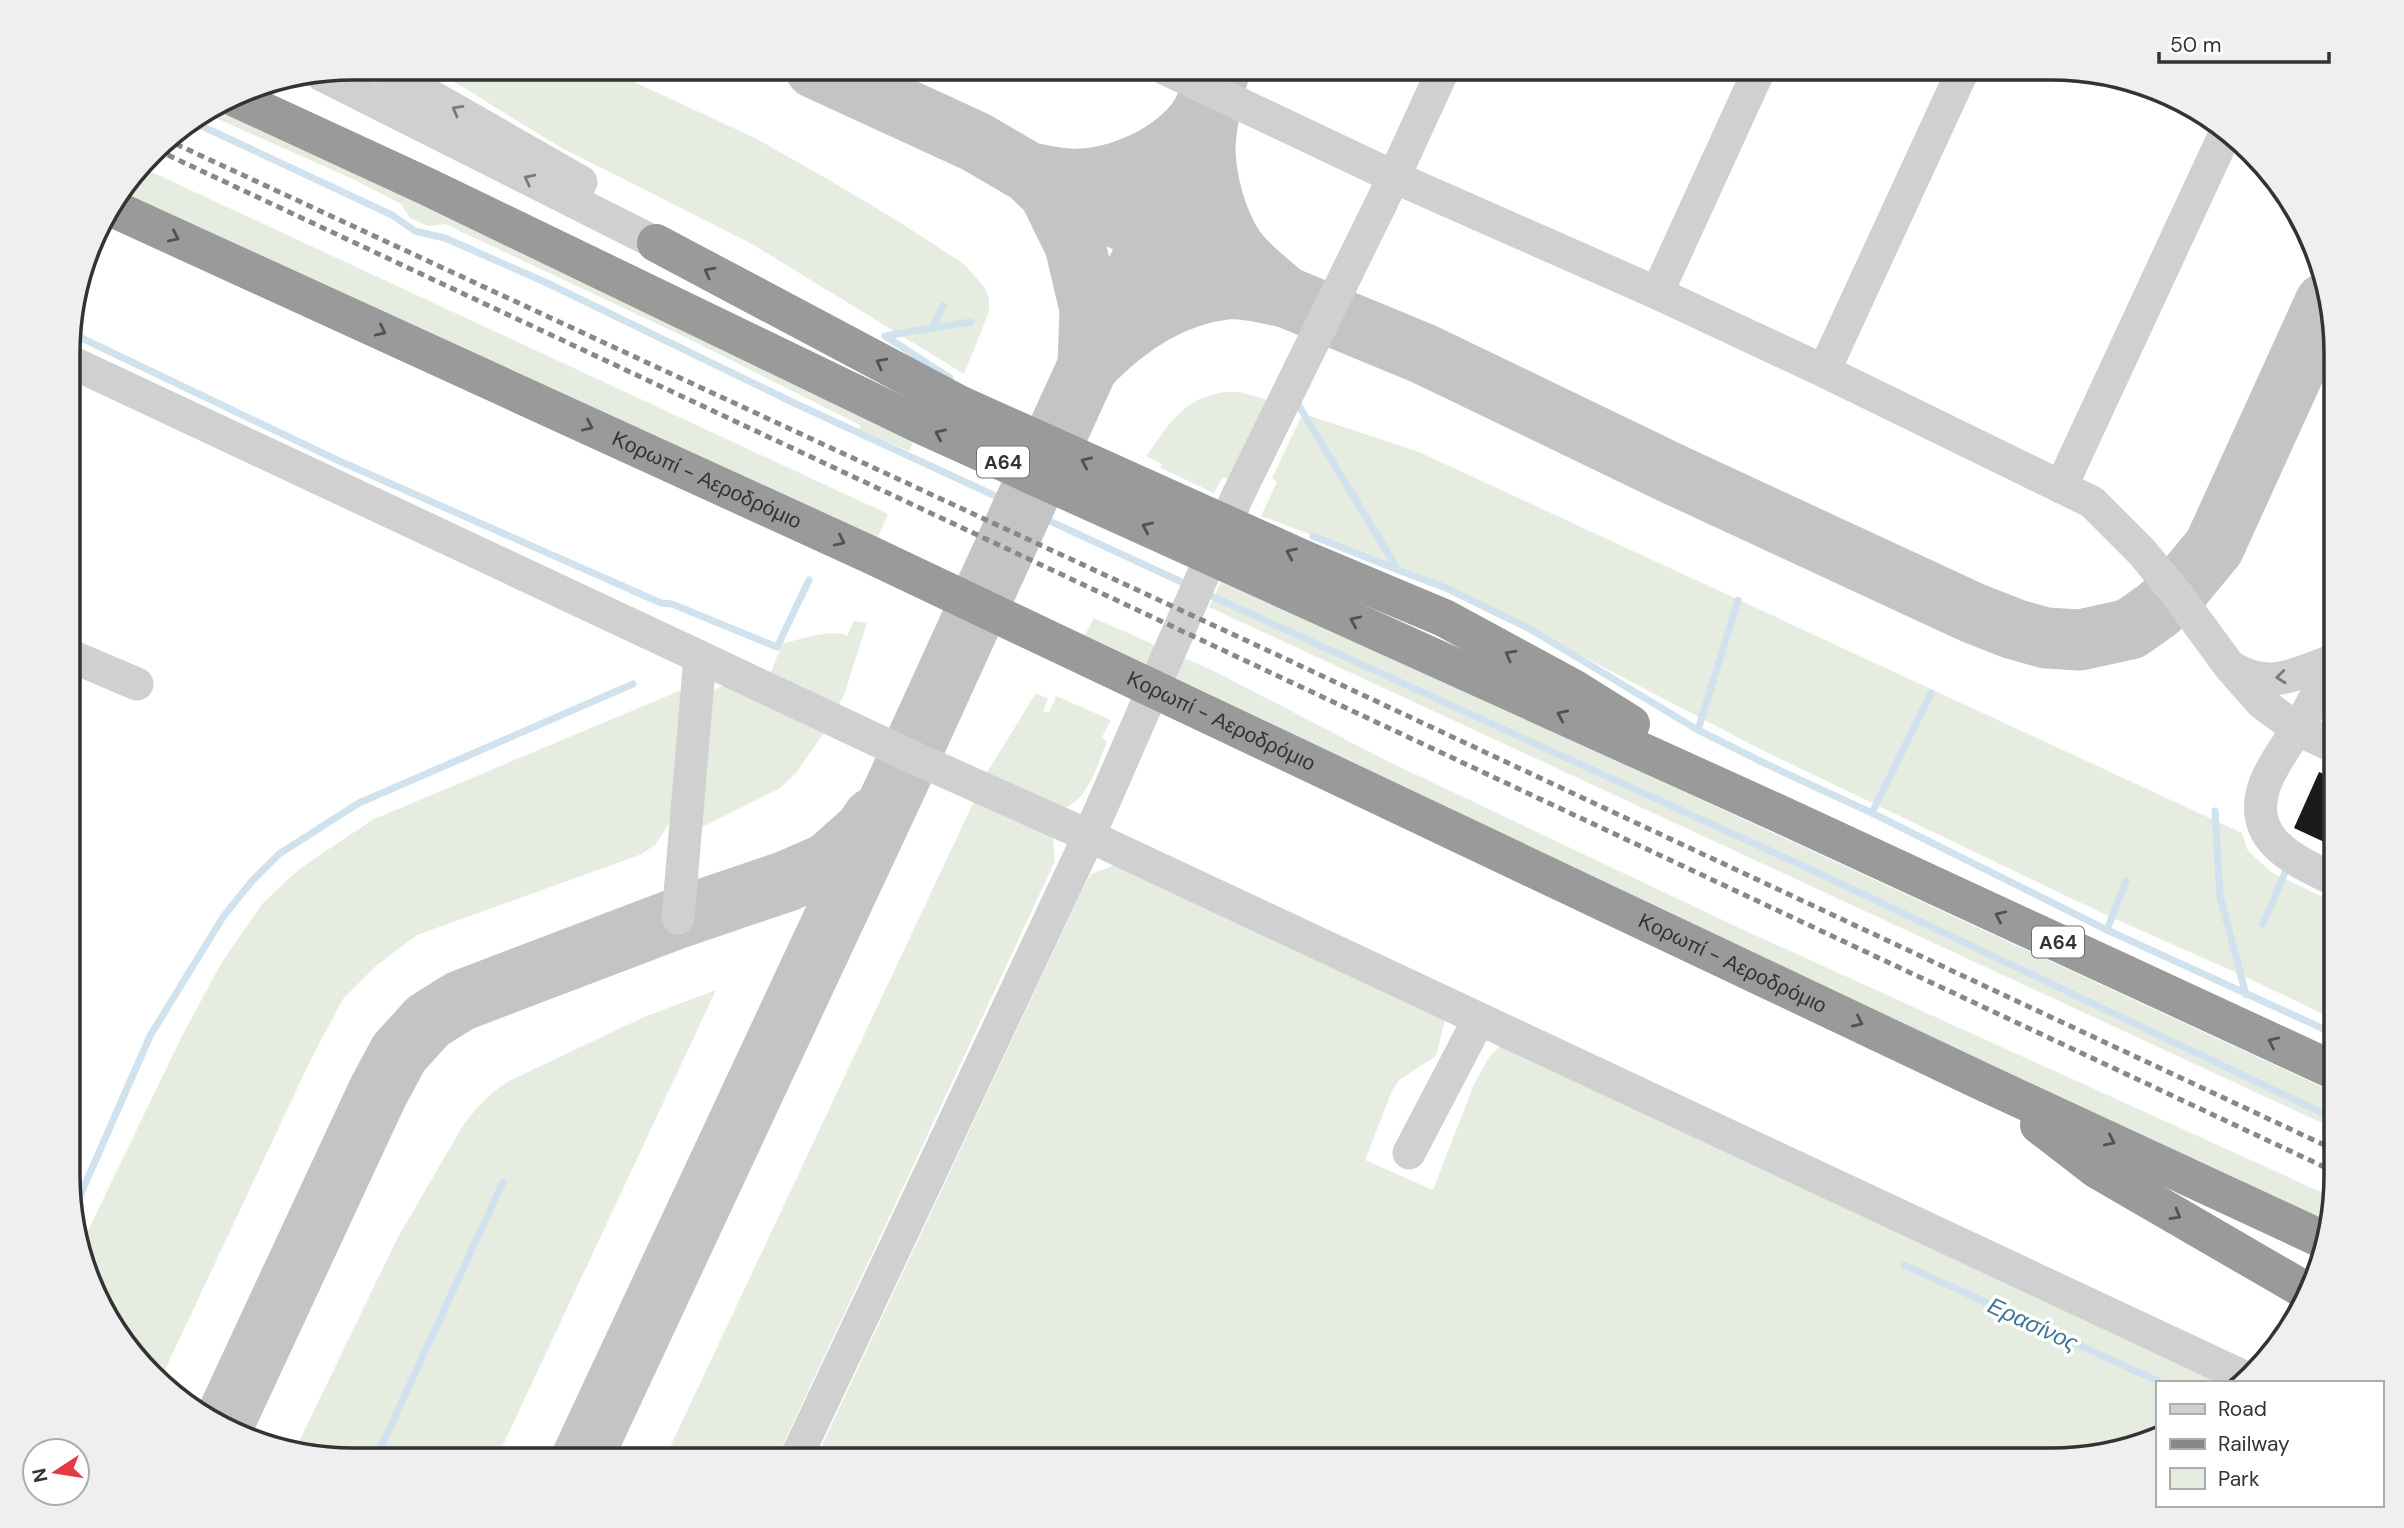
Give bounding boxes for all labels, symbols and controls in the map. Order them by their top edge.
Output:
scale bar [2159,21,2329,65]
text: 50 m [2170,31,2221,59]
one-way arrow [452,105,465,118]
one-way arrow [524,174,536,188]
one-way arrow [167,229,180,243]
one-way arrow [704,267,717,280]
one-way arrow [374,323,386,337]
one-way arrow [876,358,889,372]
one-way arrow [581,418,593,432]
street label: Κορωπί - Αεροδρόμιο [608,424,806,535]
one-way arrow [935,428,947,442]
road number: Α64 [977,446,1029,477]
one-way arrow [1081,456,1094,470]
one-way arrow [1142,521,1154,535]
one-way arrow [832,533,845,547]
one-way arrow [1286,547,1298,561]
one-way arrow [1349,615,1362,629]
one-way arrow [1505,649,1518,663]
street label: Κορωπί - Αεροδρόμιο [1122,664,1320,778]
one-way arrow [2276,669,2287,684]
one-way arrow [1557,709,1569,723]
street label: Κορωπί - Αεροδρόμιο [1634,907,1831,1020]
one-way arrow [1995,910,2007,924]
road number: Α64 [2032,926,2084,958]
one-way arrow [1850,1014,1863,1028]
one-way arrow [2268,1036,2280,1050]
one-way arrow [2103,1133,2115,1147]
one-way arrow [2169,1207,2182,1220]
water label: Ερασίνος [1983,1290,2084,1358]
legend [2156,1381,2383,1507]
text: Road [2218,1395,2267,1423]
text: Railway [2218,1430,2290,1458]
north arrow [21,1437,91,1507]
text: Park [2218,1465,2260,1493]
text: N [26,1466,54,1485]

